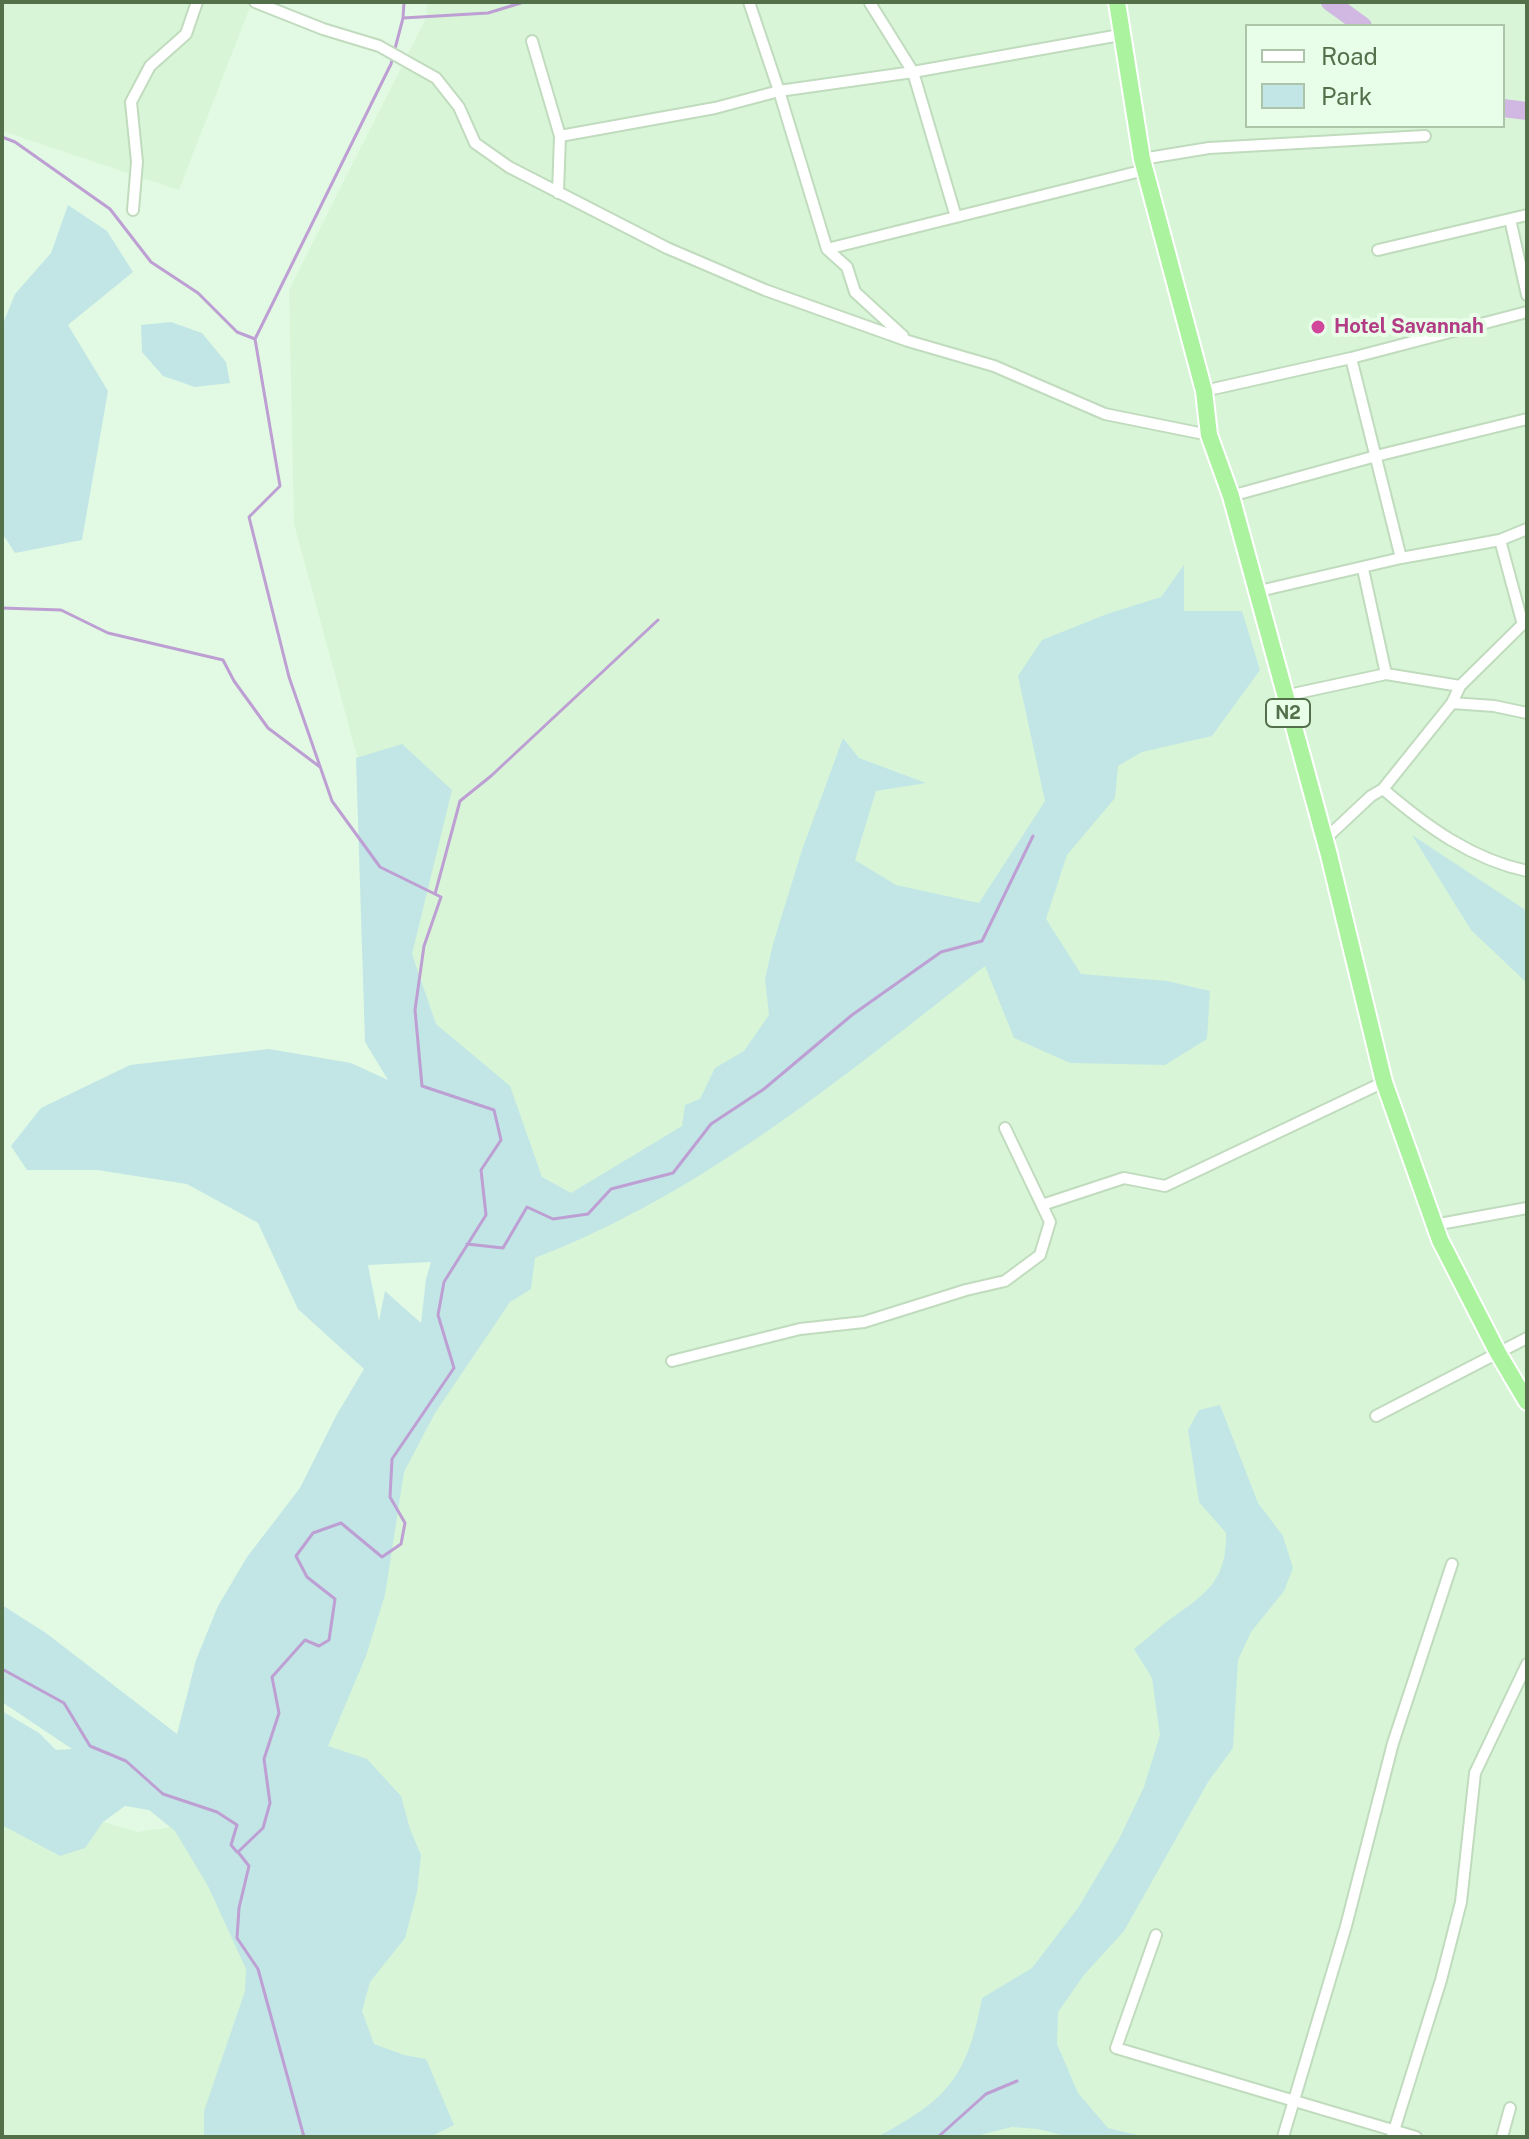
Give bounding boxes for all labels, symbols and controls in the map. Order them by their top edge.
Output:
legend [1245,24,1505,128]
text: Road [1321,42,1378,70]
text: Park [1321,82,1372,110]
place label: Hotel Savannah [1334,315,1484,339]
marker: Hotel Savannah [1309,318,1327,336]
road number: N2 [1266,699,1310,727]

